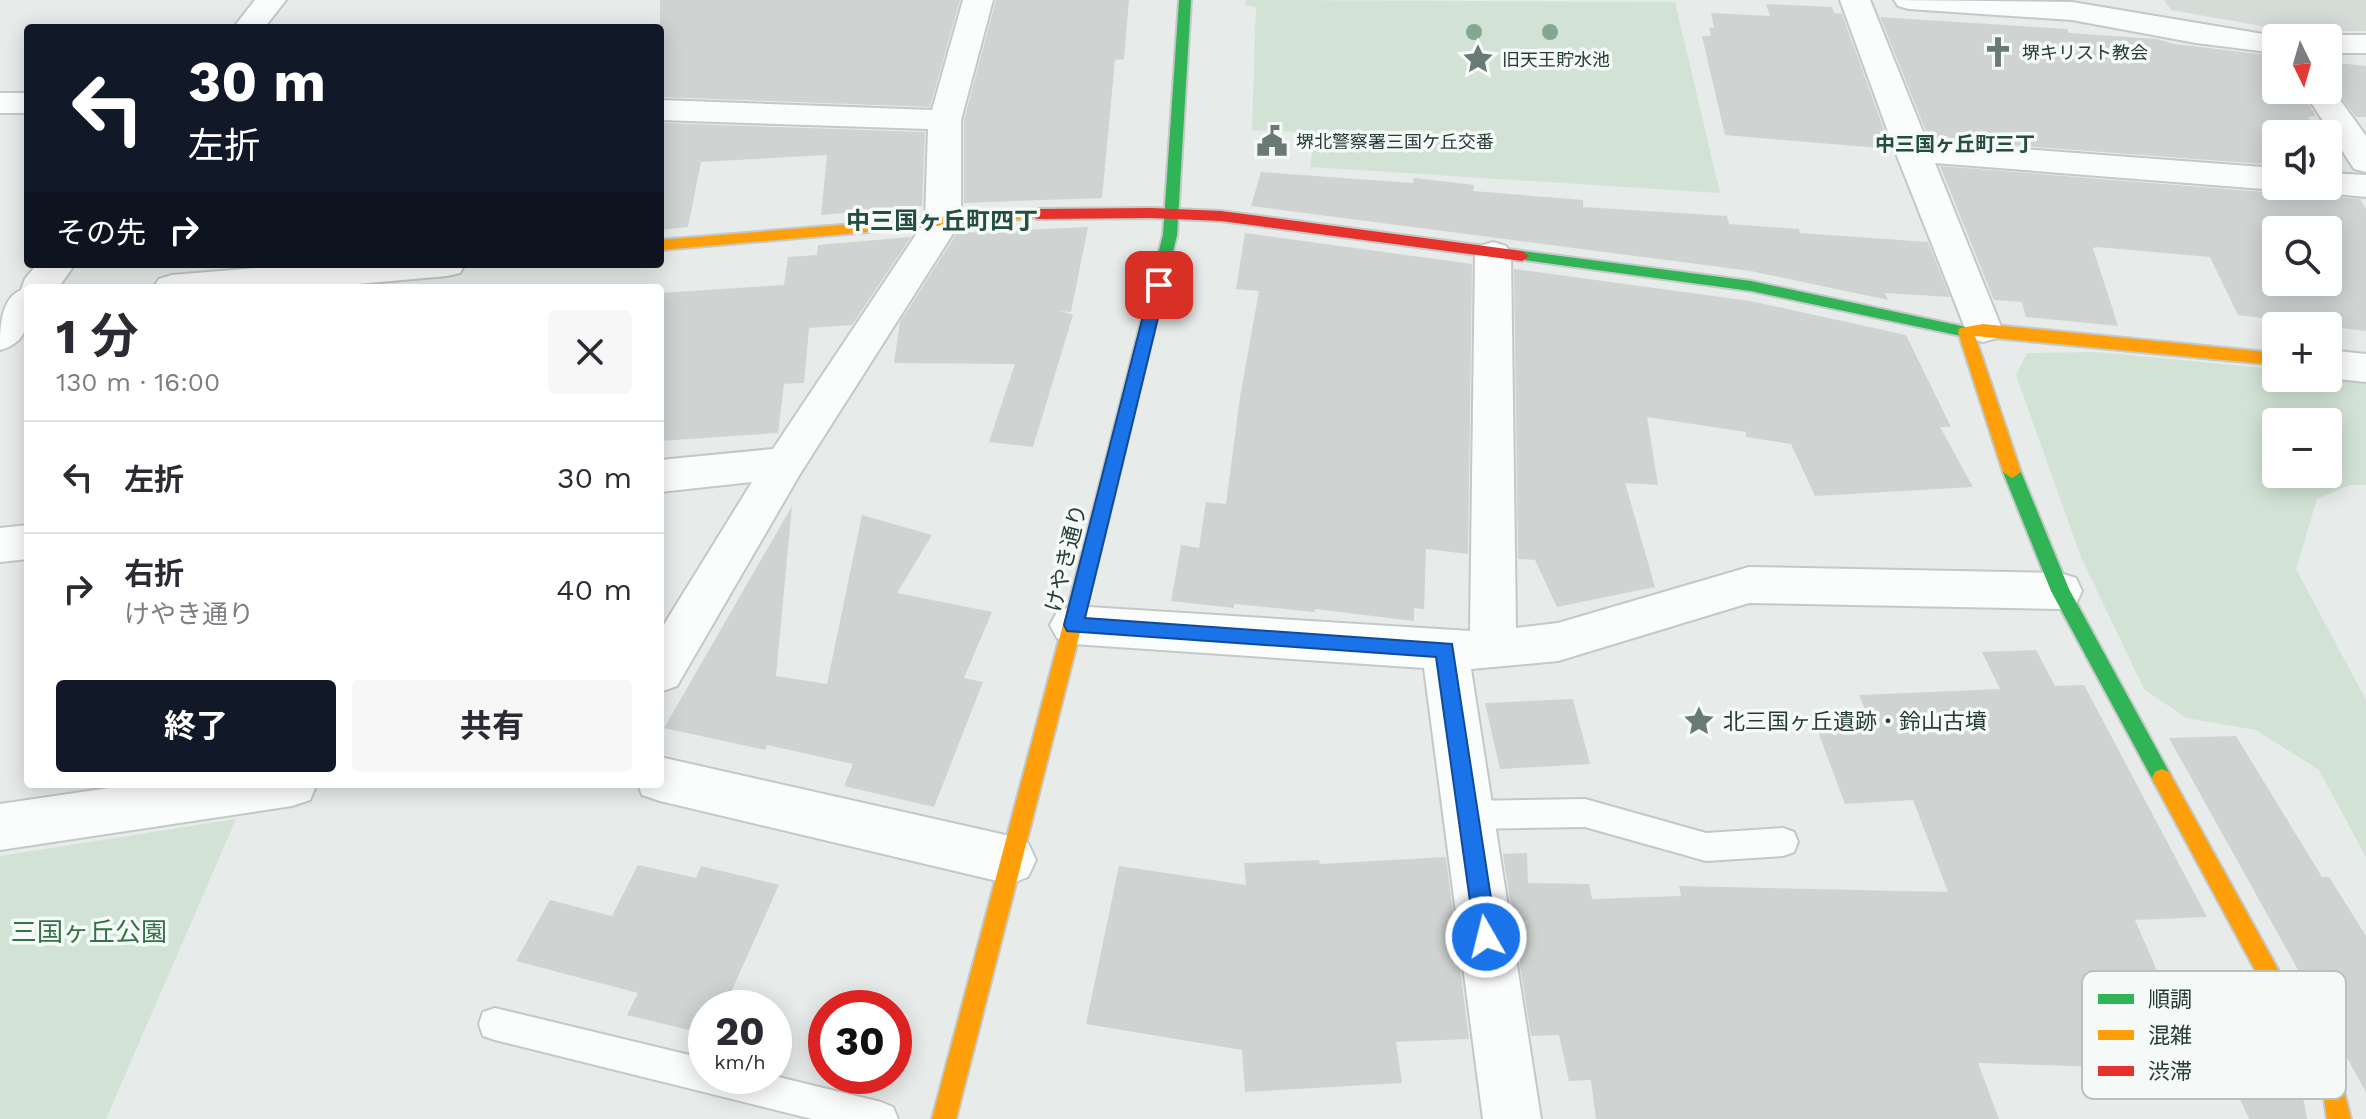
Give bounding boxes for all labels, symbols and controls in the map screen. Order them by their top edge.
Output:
north arrow [2262,24,2342,104]
map controls [2262,24,2342,488]
church icon: 堺キリスト教会 [1981,35,2015,69]
place icon: 旧天王貯水池 [1461,42,1495,76]
place label: 堺キリスト教会 [2022,42,2148,63]
text: 30 m [188,49,326,115]
place label: 旧天王貯水池 [1502,49,1610,70]
icon: left [56,56,160,160]
button: sound [2262,120,2342,200]
public building icon: 堺北警察署三国ケ丘交番 [1255,124,1289,158]
text: 左折 [188,125,260,167]
place label: 堺北警察署三国ケ丘交番 [1296,131,1494,152]
district label: 中三国ヶ丘町三丁 [1875,132,2035,156]
district label: 中三国ヶ丘町四丁 [846,207,1038,235]
icon: right [162,208,206,252]
text: その先 [56,215,146,250]
button: search [2262,216,2342,296]
pin [1125,251,1193,319]
icon: arrive [1137,263,1181,307]
text: 1 分 [56,308,138,365]
button: close [548,310,632,394]
button: + [2262,312,2342,392]
text: 130 m · 16:00 [56,367,220,397]
button: − [2262,408,2342,488]
icon: left [56,455,100,499]
text: 30 m [557,460,632,495]
text: 左折 [124,462,184,497]
street label: けやき通り [1041,502,1091,614]
text: 右折 [124,556,184,591]
icon: right [56,567,100,611]
text: 40 m [556,572,632,607]
text: けやき通り [124,599,254,629]
button: 終了 [56,680,336,772]
button: 共有 [352,680,632,772]
place icon: 北三国ヶ丘遺跡・鈴山古墳 [1682,704,1716,738]
place label: 北三国ヶ丘遺跡・鈴山古墳 [1723,709,1987,734]
position arrow [1444,895,1528,979]
park label: 三国ヶ丘公園 [11,917,167,947]
legend [2082,971,2346,1099]
text: 順調 [2148,987,2192,1012]
speed limit sign: 30 [808,990,912,1094]
text: 20 [715,1008,765,1055]
text: 混雑 [2148,1023,2192,1048]
text: km/h [714,1050,766,1074]
text: 渋滞 [2148,1059,2192,1084]

